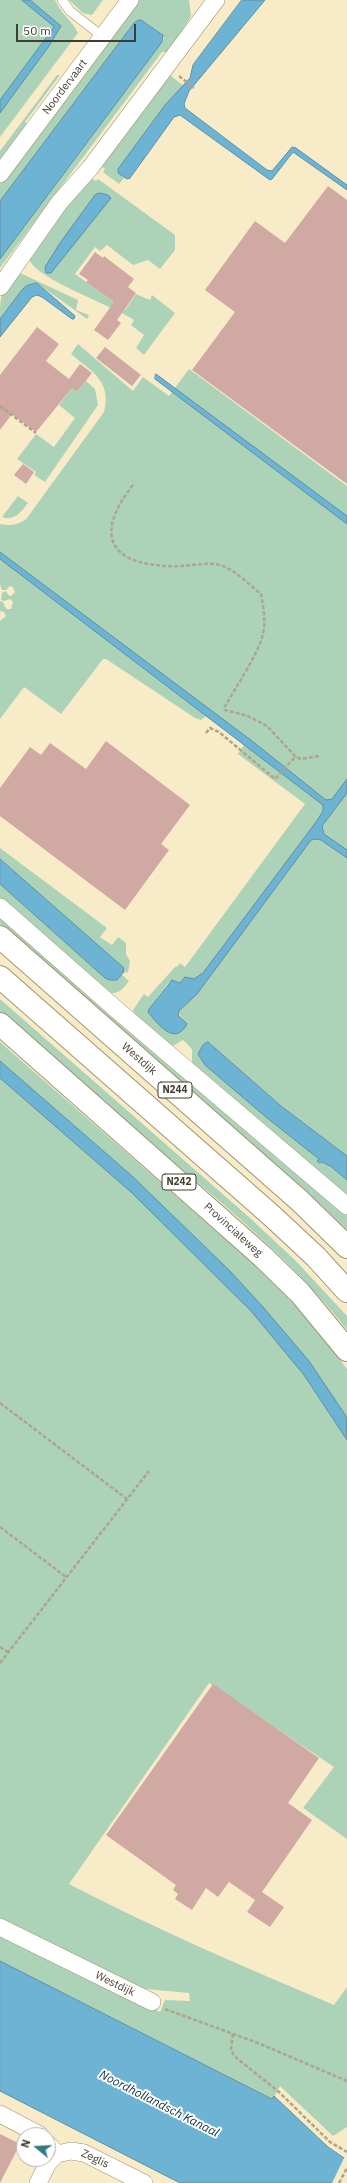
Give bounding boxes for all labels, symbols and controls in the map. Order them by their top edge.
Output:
scale bar [18,16,138,42]
text: 50 m [23,23,51,38]
street label: Noordervaart [40,57,90,117]
street label: Westdijk [119,1040,159,1078]
road number: N244 [158,1082,192,1098]
road number: N242 [162,1174,196,1190]
street label: Provincialeweg [201,1200,265,1260]
street label: Westdijk [93,1969,137,1999]
water label: Noordhollandsch Kanaal [97,2068,221,2140]
north arrow [16,2127,56,2167]
text: N [18,2138,33,2150]
street label: Zeglis [79,2147,111,2171]

